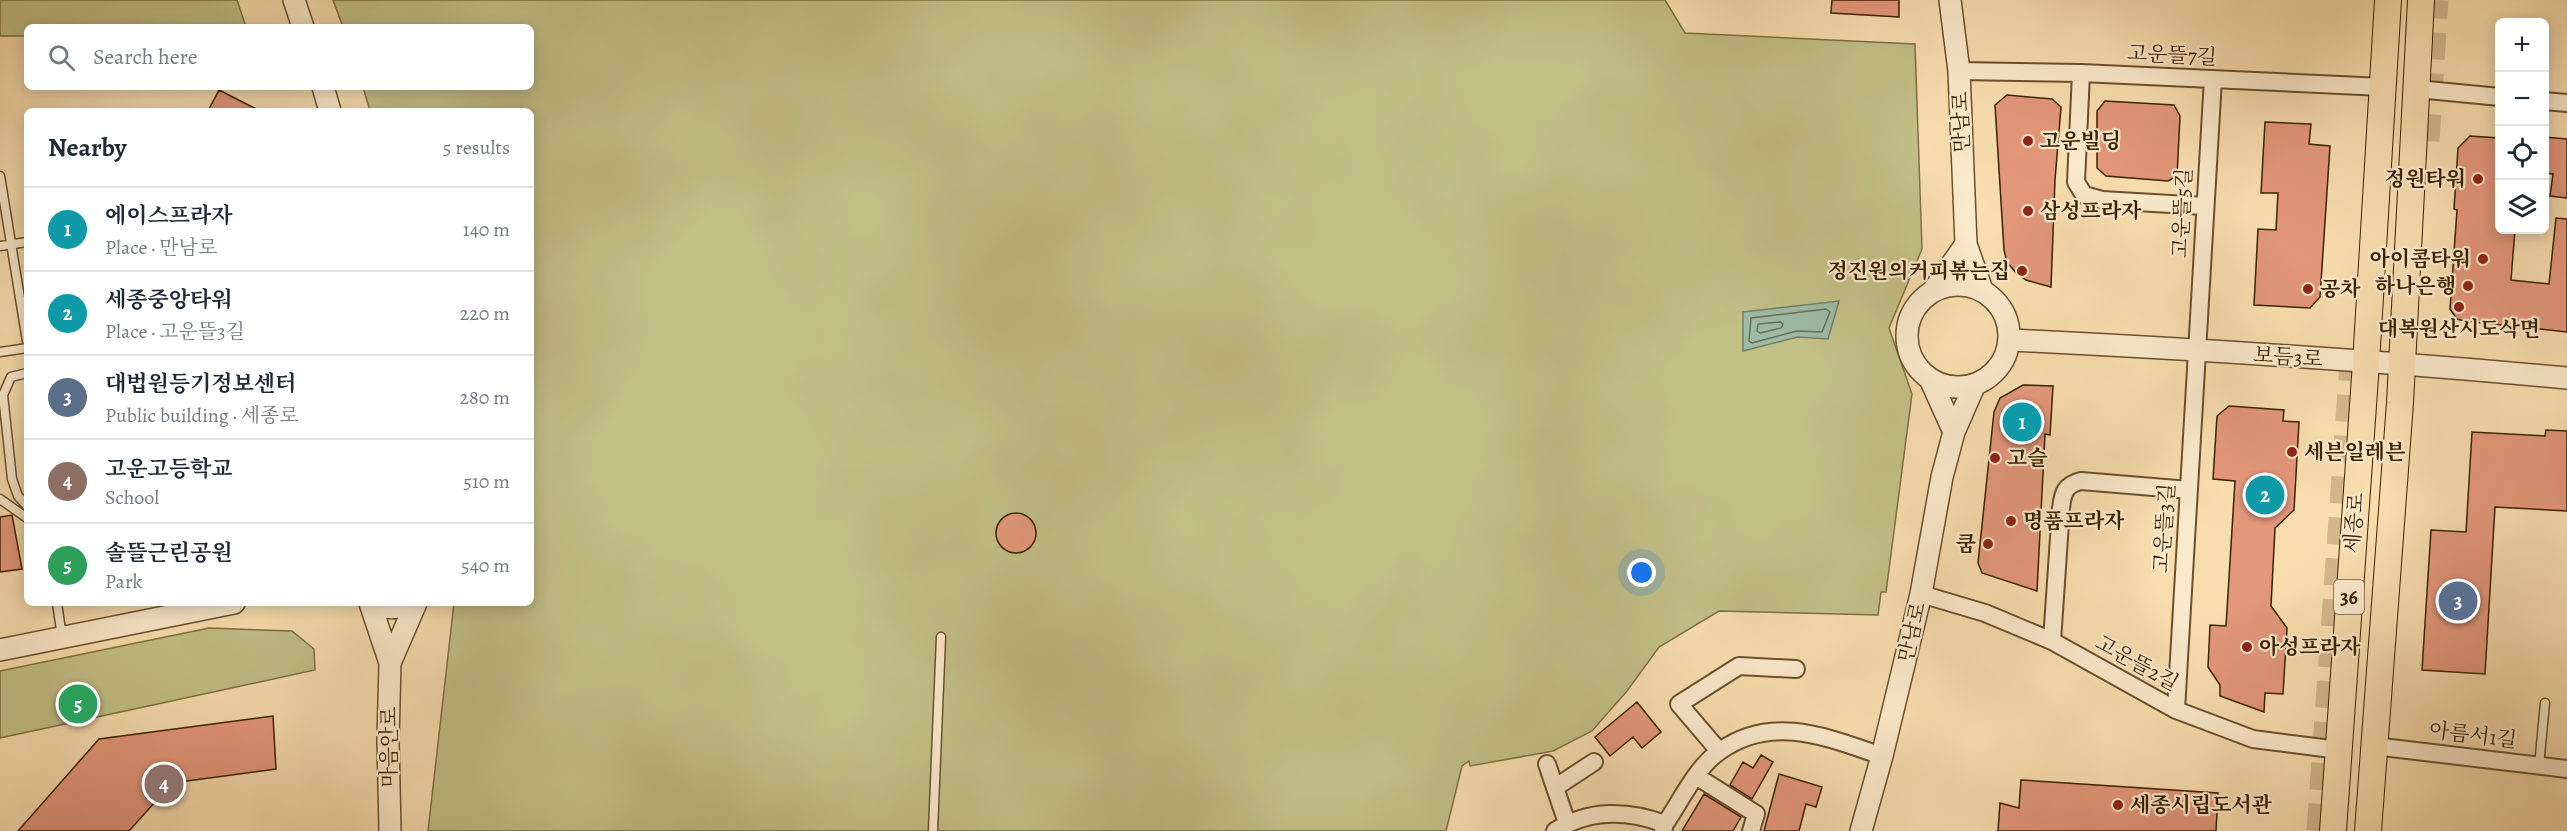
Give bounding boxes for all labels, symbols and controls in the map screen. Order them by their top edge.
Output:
map controls [2495,18,2549,234]
button: + [2495,18,2549,72]
search box [24,24,534,90]
street label: 고운뜰7길 [2126,39,2218,71]
icon: search [45,41,78,74]
text: Search here [93,42,198,72]
button: − [2495,72,2549,126]
street label: 만남로 [1946,91,1976,153]
button: locate [2495,126,2549,180]
place label: 고운빌딩 [2040,127,2121,155]
text: Nearby [48,130,127,165]
text: 5 results [443,134,510,161]
marker: 고운빌딩 [2021,134,2035,148]
place label: 정원타워 [2385,165,2466,193]
street label: 고운뜰5길 [2166,167,2198,259]
marker: 정원타워 [2471,172,2485,186]
button: layers [2495,180,2549,234]
place label: 삼성프라자 [2040,197,2142,225]
text: 에이스프라자 [105,201,233,231]
marker: 삼성프라자 [2021,204,2035,218]
text: 1 [64,216,71,243]
text: 140 m [463,216,510,243]
text: Place · 만남로 [105,234,217,261]
place label: 아이콤타워 [2370,245,2471,273]
marker: 아이콤타워 [2476,252,2490,266]
place label: 정진원의커피볶는집 [1827,257,2010,285]
marker: 정진원의커피볶는집 [2015,264,2029,278]
place label: 하나은행 [2375,272,2456,300]
place label: 공차 [2320,275,2361,303]
marker: 하나은행 [2461,279,2475,293]
marker: 공차 [2301,282,2315,296]
text: 세종중앙타워 [105,285,233,315]
text: 2 [63,300,72,327]
text: 220 m [460,300,510,327]
marker: 대복원산시도삭면 [2452,300,2466,314]
place label: 대복원산시도삭면 [2378,315,2540,343]
text: Place · 고운뜰3길 [105,318,245,345]
street label: 보듬3로 [2252,341,2324,373]
text: 대법원등기정보센터 [105,369,296,399]
text: 3 [63,384,72,411]
text: 280 m [460,384,510,411]
pin: 1 [2002,400,2042,444]
text: Public building · 세종로 [105,402,299,429]
place label: 세븐일레븐 [2304,438,2405,466]
place label: 고슬 [2007,444,2048,472]
marker: 세븐일레븐 [2285,445,2299,459]
marker: 고슬 [1988,451,2002,465]
text: 고운고등학교 [105,454,233,484]
text: 4 [63,468,72,495]
text: 510 m [463,468,510,495]
pin: 2 [2246,472,2284,518]
street label: 고운뜰3길 [2147,482,2181,574]
text: School [105,484,159,511]
street label: 세종로 [2338,492,2370,554]
place label: 명품프라자 [2023,507,2125,535]
marker: 명품프라자 [2004,514,2018,528]
place label: 쿰 [1956,530,1976,558]
marker: 쿰 [1981,537,1995,551]
text: 솔뜰근린공원 [105,538,233,568]
text: 5 [63,552,72,579]
text: 540 m [461,552,510,579]
your location [1627,558,1656,587]
text: Park [105,568,143,595]
pin: 3 [2438,578,2478,624]
road number: 36 [2334,580,2364,614]
street label: 만남로 [1892,599,1932,665]
street label: 고운뜰2길 [2090,629,2184,697]
place label: 아성프라자 [2259,633,2361,661]
marker: 아성프라자 [2240,640,2254,654]
pin: 5 [58,682,98,726]
street label: 마음안로 [375,706,403,788]
street label: 아름서1길 [2427,716,2519,754]
pin: 4 [144,762,184,806]
place label: 세종시립도서관 [2130,791,2273,819]
marker: 세종시립도서관 [2111,798,2125,812]

